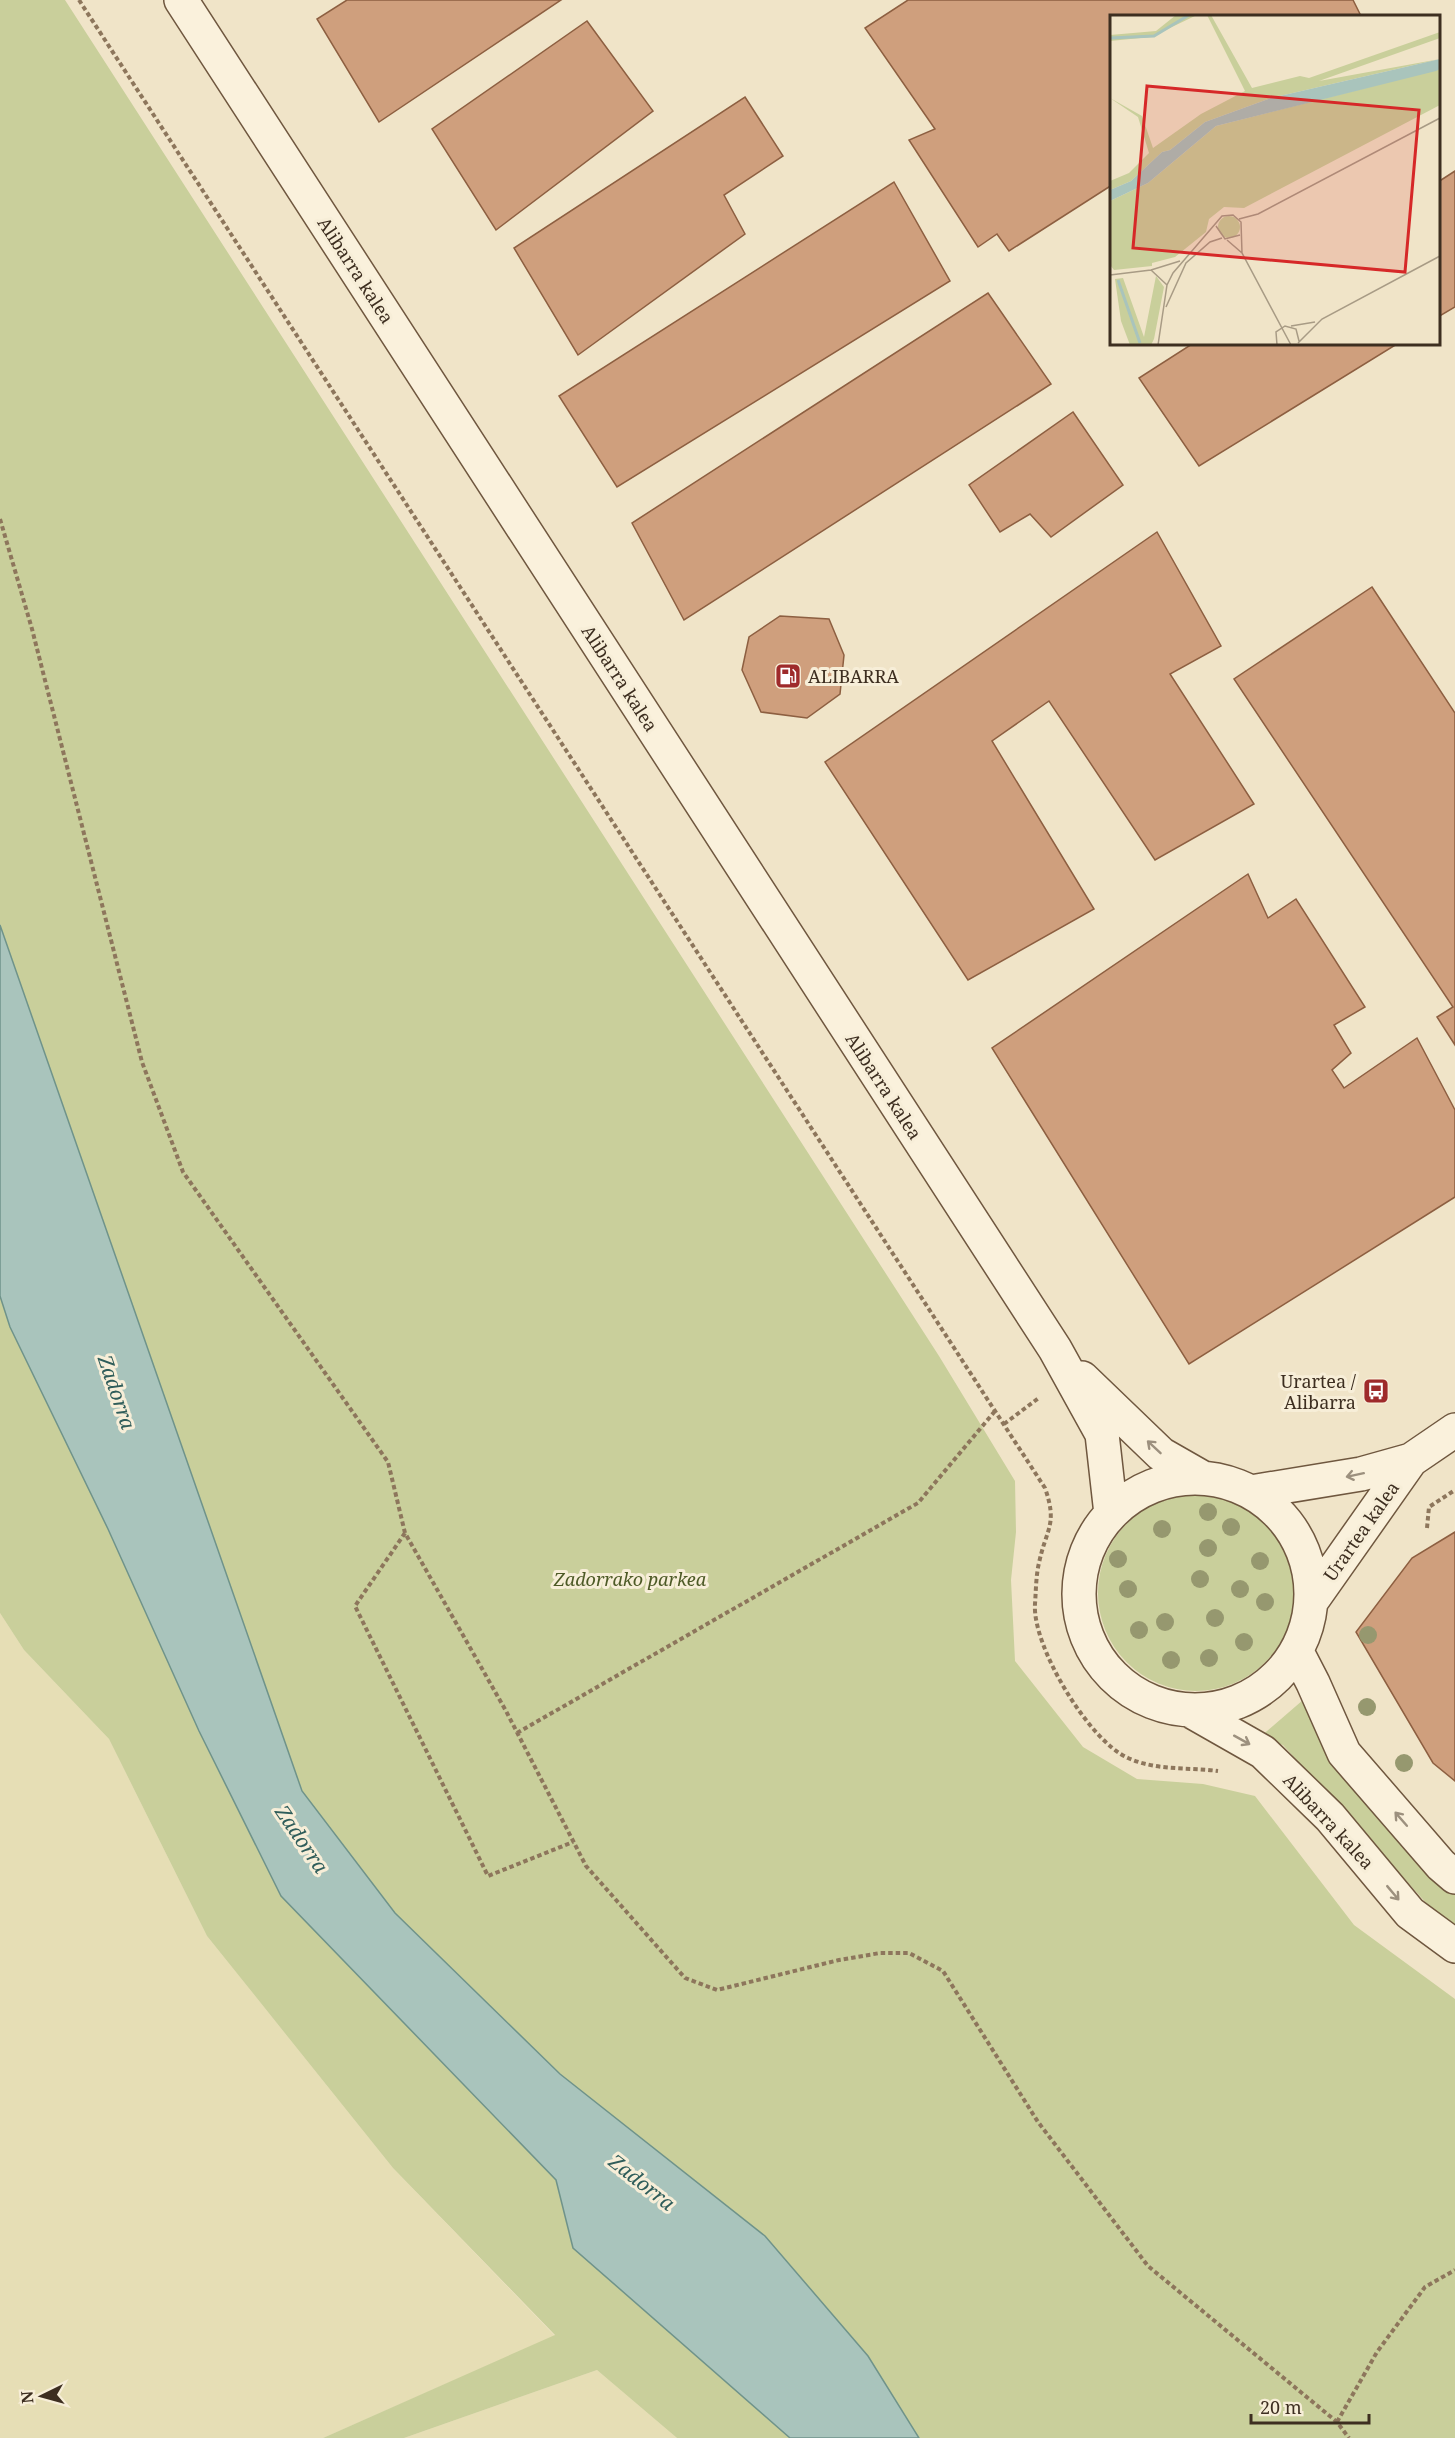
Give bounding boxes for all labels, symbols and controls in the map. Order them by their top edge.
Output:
inset map [1110,15,1440,345]
street label: Alibarra kalea [313,212,399,328]
street label: Alibarra kalea [577,620,663,736]
fuel station icon: ALIBARRA [773,661,803,691]
place label: ALIBARRA [808,664,899,688]
street label: Alibarra kalea [841,1028,927,1144]
water label: Zadorra [91,1350,142,1433]
place label: Urartea / Alibarra [1280,1369,1357,1414]
bus stop icon: Urartea / Alibarra [1361,1376,1391,1406]
one-way arrow [1147,1440,1162,1454]
one-way arrow [1346,1469,1365,1481]
street label: Urartea kalea [1318,1476,1404,1586]
park label: Zadorrako parkea [553,1567,707,1591]
one-way arrow [1233,1734,1250,1746]
street label: Alibarra kalea [1278,1768,1380,1874]
water label: Zadorra [269,1799,335,1879]
one-way arrow [1394,1812,1408,1827]
one-way arrow [1386,1884,1399,1900]
water label: Zadorra [603,2147,681,2216]
north arrow [12,2366,72,2426]
scale bar [1251,2387,1370,2425]
text: N [16,2390,39,2405]
text: 20 m [1260,2395,1302,2419]

